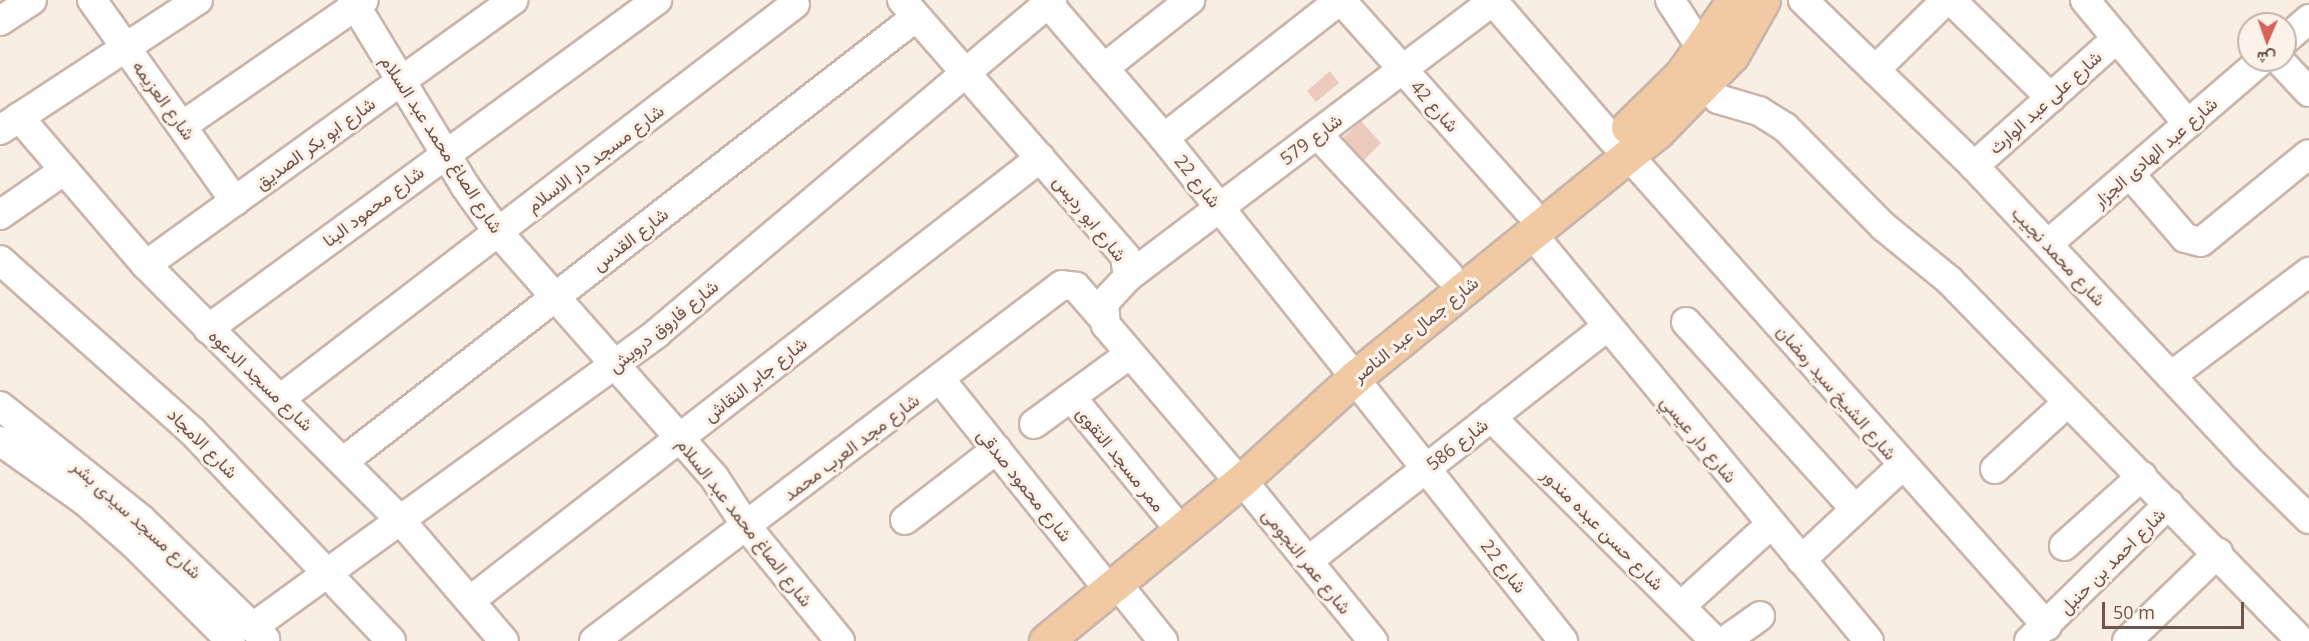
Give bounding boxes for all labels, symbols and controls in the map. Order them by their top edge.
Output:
north arrow [2237,12,2297,72]
street label: شارع على عبد الوارث [1984,46,2106,158]
text: ش [2256,47,2276,69]
street label: شارع الصاغ محمد عبد السلام [376,51,508,237]
street label: شارع العزيمه [128,56,200,144]
street label: شارع 42 [1406,76,1464,136]
street label: شارع ابو بكر الصديق [251,92,379,194]
street label: شارع عبد الهادى الجزار [2088,92,2222,212]
street label: شارع مسجد دار الاسلام [522,99,668,217]
street label: شارع 579 [1276,109,1346,169]
street label: شارع 22 [1170,150,1226,212]
street label: شارع محمود البنا [318,161,428,251]
street label: شارع ابو رديس [1049,171,1131,265]
street label: شارع محمد نجيب [2007,202,2111,310]
street label: شارع القدس [588,203,672,275]
street label: شارع جمال عبد الناصر [1348,271,1482,387]
street label: شارع فاروق درويش [604,275,722,377]
street label: شارع الشيخ سيد رمضان [1773,320,1901,464]
street label: شارع مسجد الدعوه [204,325,318,435]
street label: شارع جابر النقاش [699,332,811,426]
street label: شارع مجد العرب محمد [779,389,923,505]
street label: شارع دار عيسي [1656,391,1742,487]
street label: ممر مسجد التقوى [1072,402,1170,516]
street label: شارع الامجاد [163,403,243,483]
street label: شارع 586 [1422,413,1492,475]
street label: شارع محمود صدقى [973,424,1077,546]
street label: شارع الصاغ محمد عبد السلام [673,433,817,611]
street label: شارع مسجد سيدى بشر [68,455,206,583]
street label: شارع حسن عبده مندور [1538,464,1668,594]
street label: شارع احمد بن حنبل [2054,503,2170,619]
street label: شارع عمر النجومى [1258,504,1356,618]
street label: شارع 22 [1477,535,1531,597]
scale bar [2105,590,2248,628]
text: 50 m [2113,600,2155,624]

